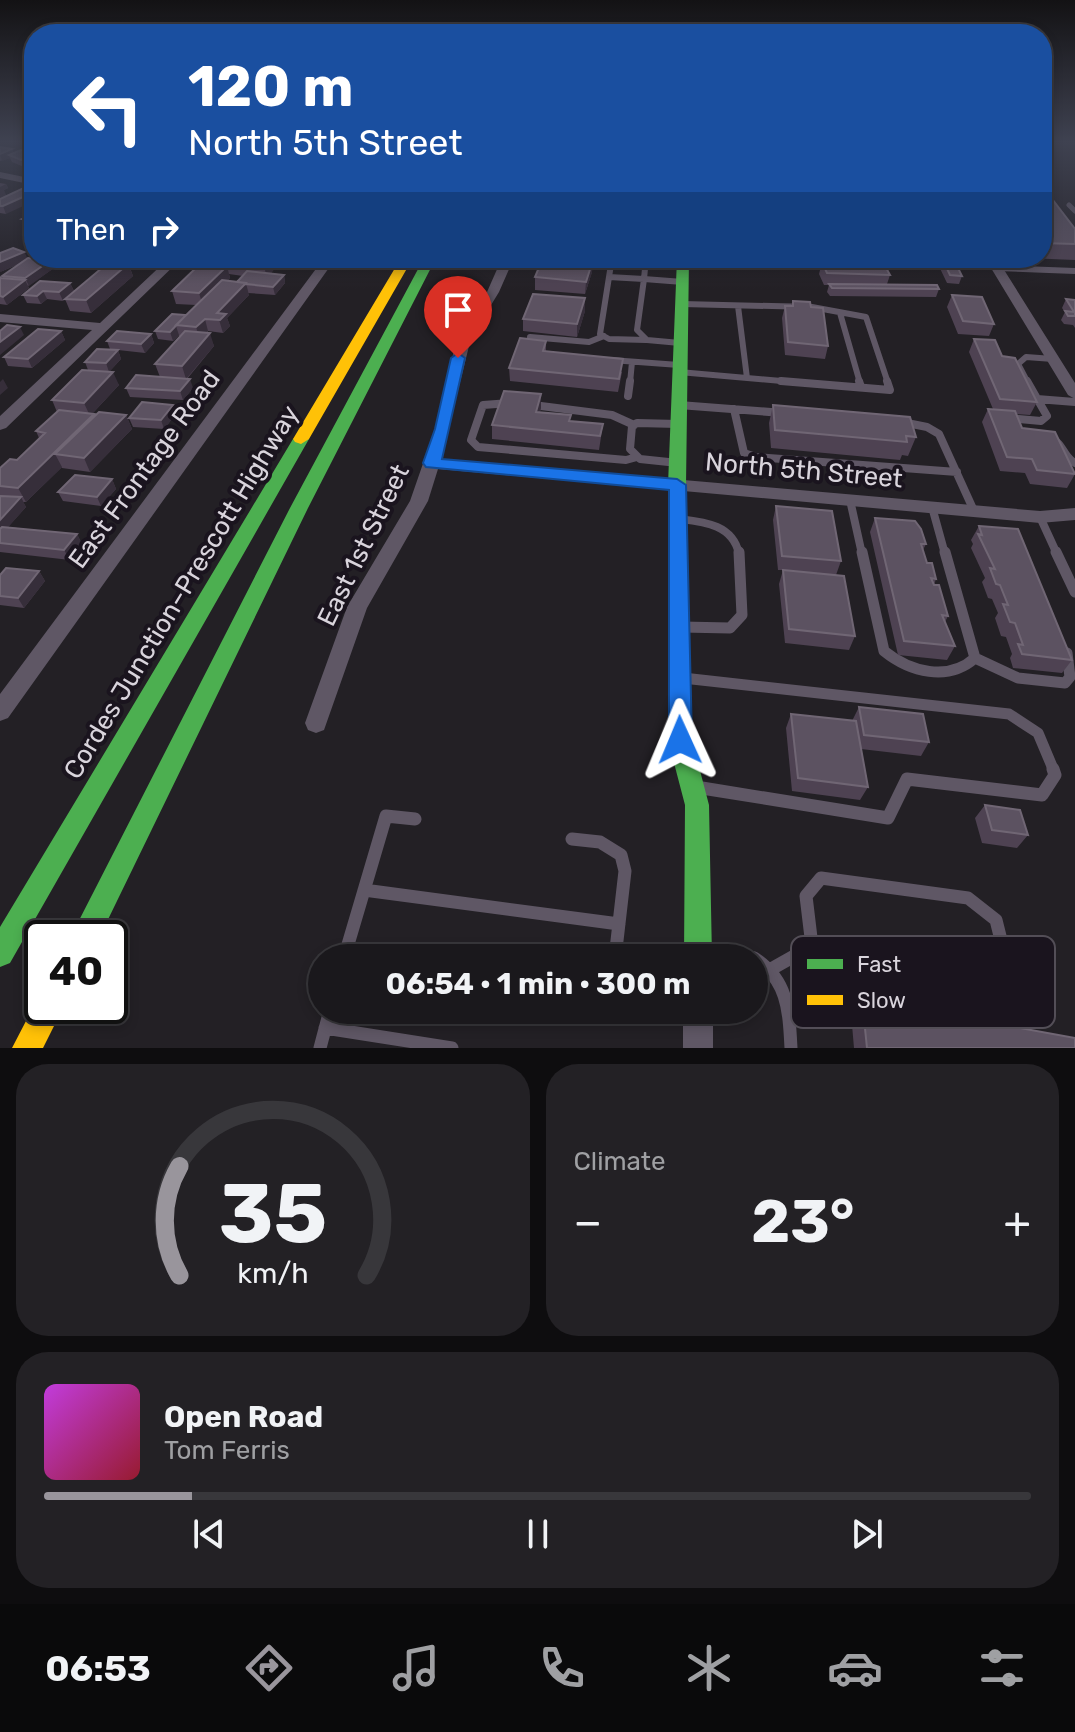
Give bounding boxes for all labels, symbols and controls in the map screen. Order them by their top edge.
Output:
text: 120 m [188,54,354,120]
icon: left [56,56,160,160]
text: North 5th Street [188,121,462,164]
icon: right [142,208,186,252]
text: Then [56,212,126,248]
pin [424,276,492,358]
icon: arrive [436,288,480,332]
street label: East Frontage Road [62,364,227,574]
street label: Cordes Junction–Prescott Highway [57,400,306,785]
street label: North 5th Street [704,446,904,495]
street label: East 1st Street [311,459,416,631]
position arrow [638,698,722,782]
speed limit sign: 40 [24,920,128,1024]
legend [791,936,1055,1028]
text: Fast [857,951,902,978]
text: 06:54 · 1 min · 300 m [385,966,691,1002]
text: Slow [857,987,906,1014]
text: Climate [574,1146,666,1177]
text: 35 [218,1164,327,1263]
text: 23° [751,1186,854,1257]
text: − [574,1196,602,1248]
text: + [1004,1196,1031,1248]
text: km/h [237,1256,308,1290]
text: Open Road [164,1399,323,1435]
text: Tom Ferris [164,1435,290,1466]
icon: previous [187,1512,231,1556]
icon: pause [516,1512,560,1556]
icon: next [845,1512,889,1556]
icon: directions [241,1640,297,1696]
icon: music [388,1640,444,1696]
icon: phone [534,1640,590,1696]
icon: climate [681,1640,737,1696]
icon: car [827,1640,883,1696]
icon: filters [974,1640,1030,1696]
text: 06:53 [45,1647,151,1690]

